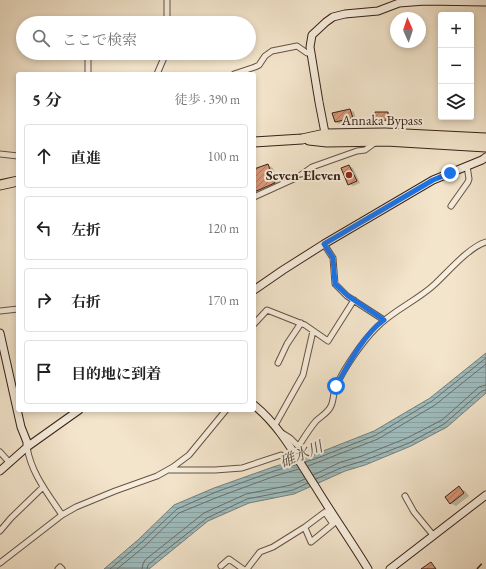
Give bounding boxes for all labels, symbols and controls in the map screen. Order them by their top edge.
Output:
north arrow [390,12,426,48]
map controls [438,12,474,120]
button: + [438,12,474,48]
search box [16,16,256,60]
icon: search [30,27,52,49]
text: ここで検索 [62,30,137,49]
button: − [438,48,474,84]
button: layers [438,84,474,120]
text: 5 分 [32,89,62,111]
text: 徒歩 · 390 m [175,91,240,108]
street label: Annaka Bypass [341,111,423,129]
icon: ahead [33,145,55,167]
text: 直進 [71,148,101,167]
text: 100 m [208,148,239,165]
route end [441,164,459,182]
place label: Seven-Eleven [266,166,341,184]
marker: Seven-Eleven [344,170,354,180]
icon: left [33,217,55,239]
text: 左折 [71,220,101,239]
text: 120 m [208,220,239,237]
icon: right [33,289,55,311]
text: 右折 [71,292,101,311]
text: 170 m [208,292,239,309]
icon: arrive [33,361,55,383]
text: 目的地に到着 [71,364,161,383]
route start [327,377,345,395]
water label: 碓氷川 [277,436,327,472]

